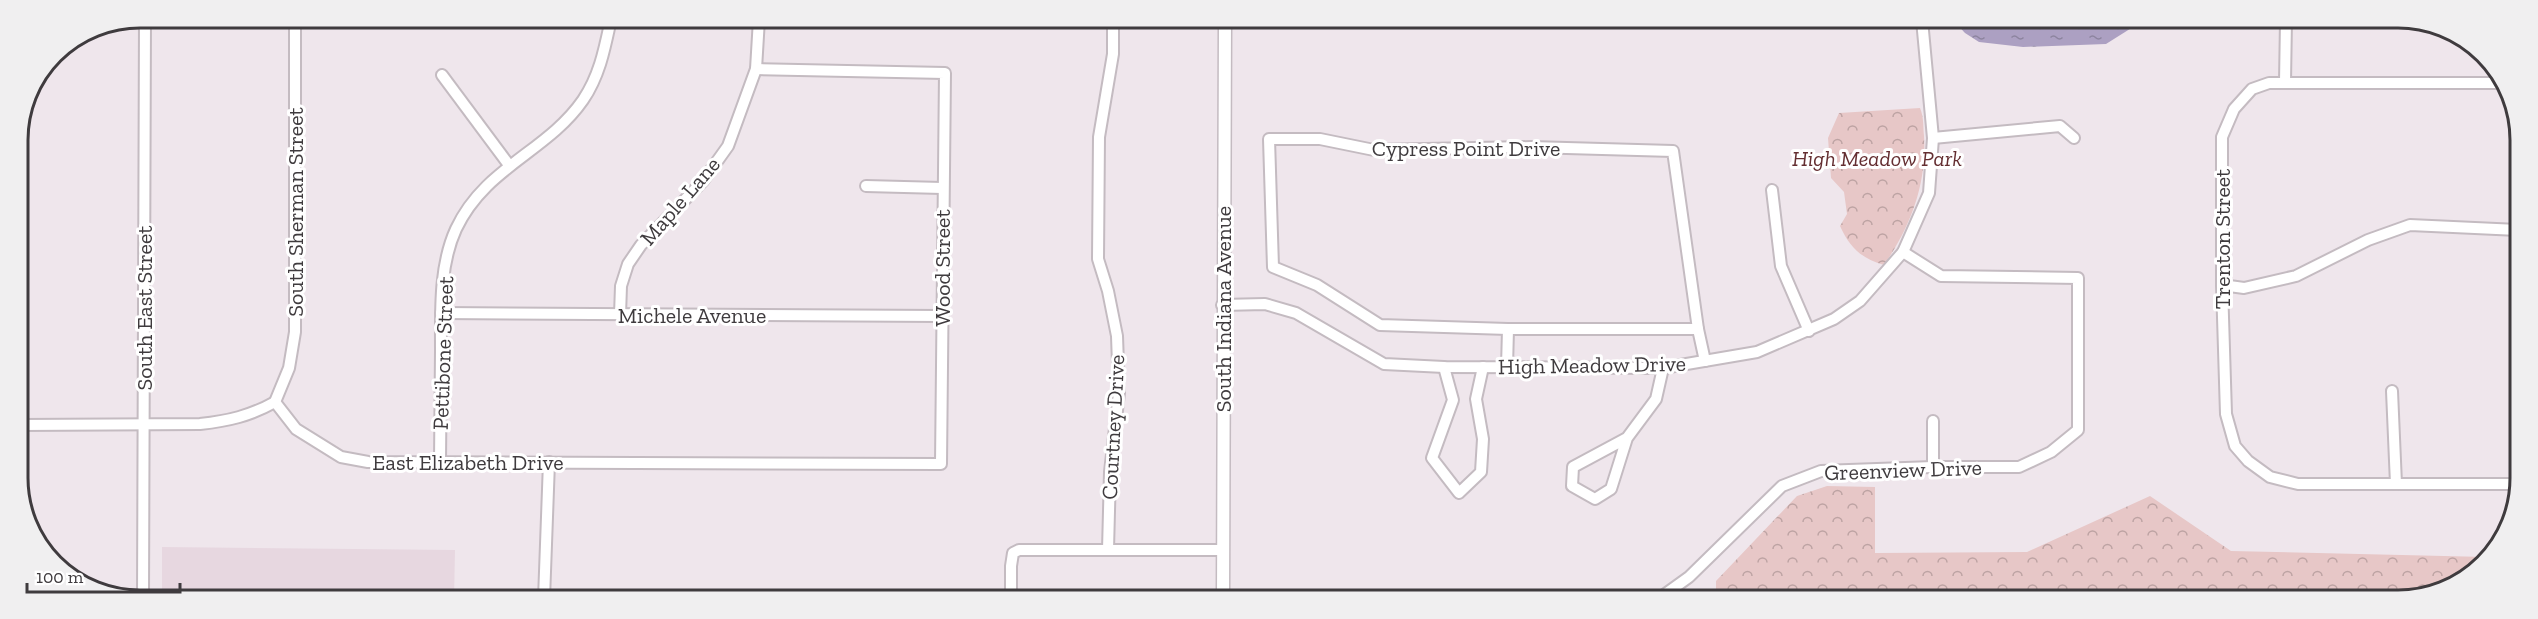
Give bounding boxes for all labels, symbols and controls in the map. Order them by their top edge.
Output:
street label: South Sherman Street [282,106,309,317]
street label: Cypress Point Drive [1372,135,1560,162]
park label: High Meadow Park [1792,145,1962,172]
street label: Maple Lane [634,151,726,251]
street label: Trenton Street [2209,168,2236,309]
street label: South Indiana Avenue [1210,206,1237,412]
street label: Wood Street [929,209,956,327]
street label: South East Street [131,225,158,390]
street label: Pettibone Street [427,275,459,430]
street label: Michele Avenue [618,302,766,329]
street label: High Meadow Drive [1498,350,1686,380]
street label: Courtney Drive [1096,354,1130,500]
street label: East Elizabeth Drive [372,449,564,476]
street label: Greenview Drive [1824,454,1982,486]
scale bar [27,556,180,594]
text: 100 m [36,566,84,588]

